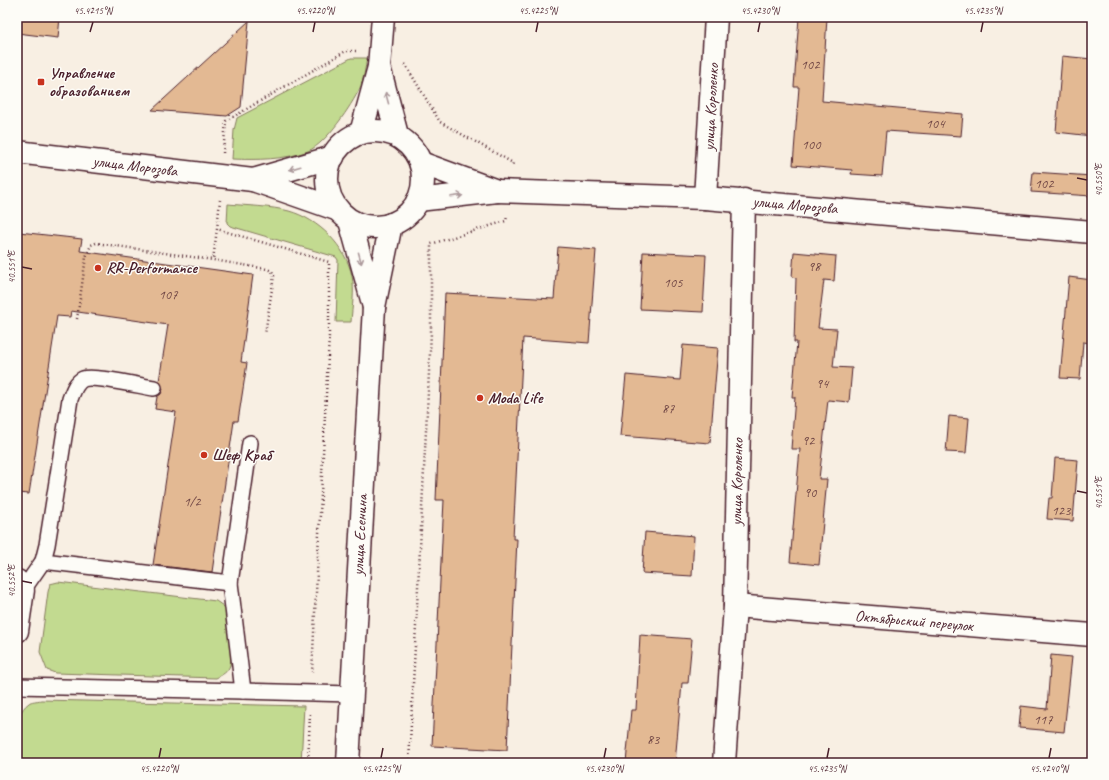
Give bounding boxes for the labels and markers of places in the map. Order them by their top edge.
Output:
place label: Управление образованием [49,63,130,101]
marker: Управление образованием [36,77,46,87]
place label: RR-Performance [106,258,199,278]
marker: RR-Performance [93,263,103,273]
place label: Moda Life [488,388,544,408]
marker: Moda Life [475,393,485,403]
place label: Шеф Краб [212,445,275,465]
marker: Шеф Краб [199,450,209,460]

